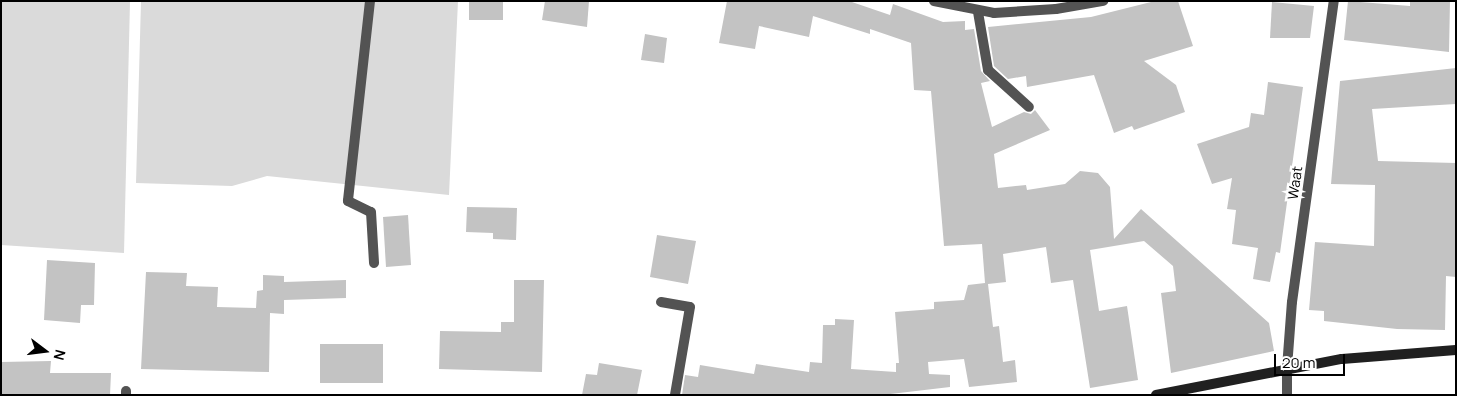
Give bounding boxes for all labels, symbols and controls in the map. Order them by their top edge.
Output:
street label: Waat [1284,165,1306,201]
north arrow [20,326,70,376]
scale bar [1277,344,1348,376]
text: N [49,348,70,362]
text: 20 m [1282,352,1315,373]

